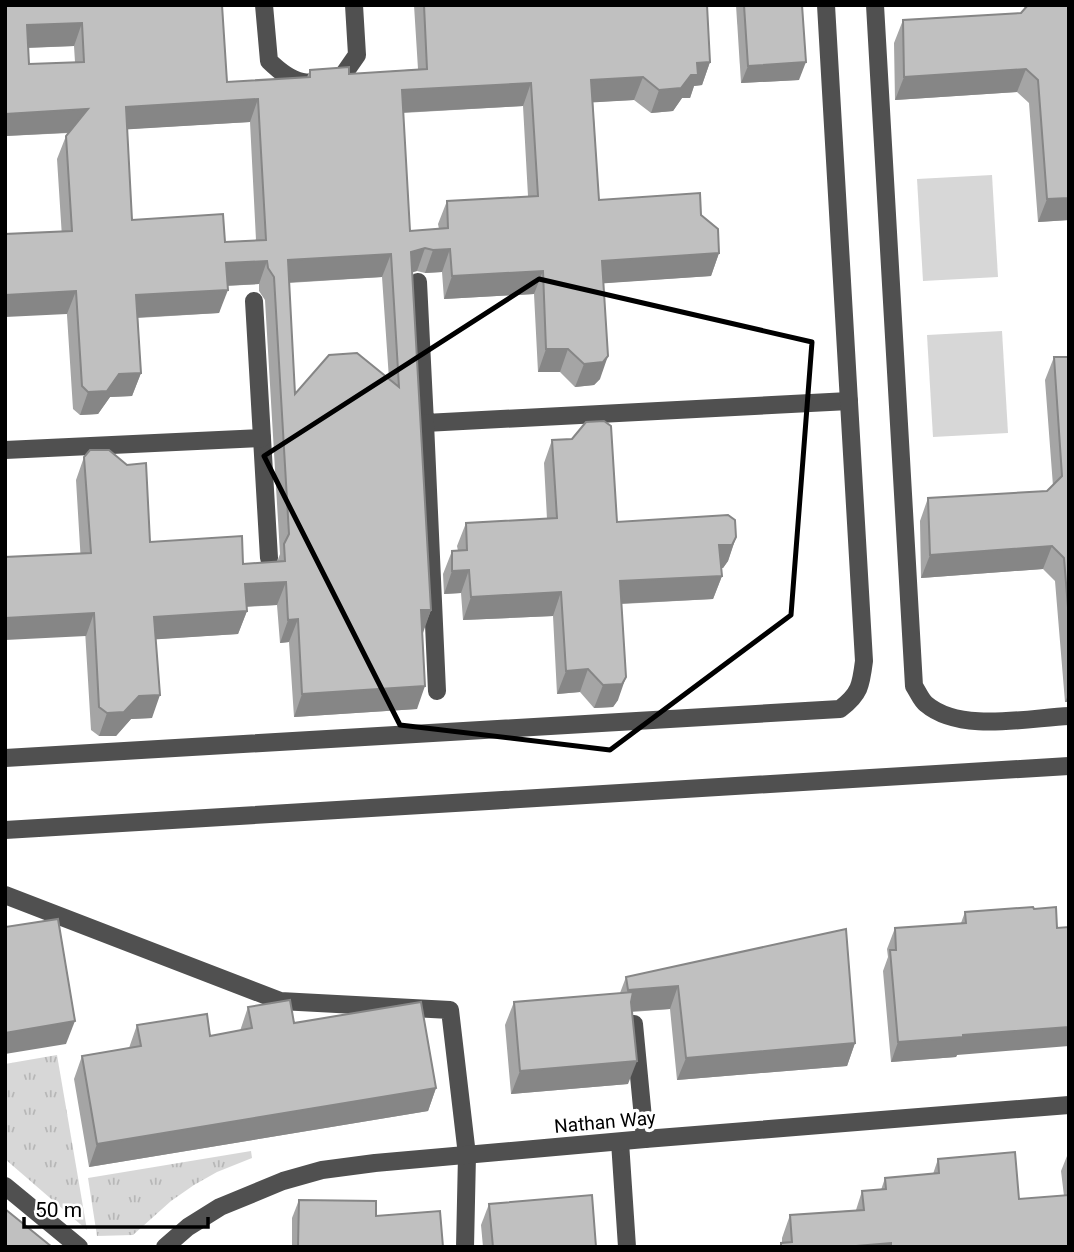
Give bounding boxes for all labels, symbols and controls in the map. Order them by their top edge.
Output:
street label: Nathan Way [553,1106,657,1138]
scale bar [24,1186,208,1230]
text: 50 m [35,1198,82,1222]

